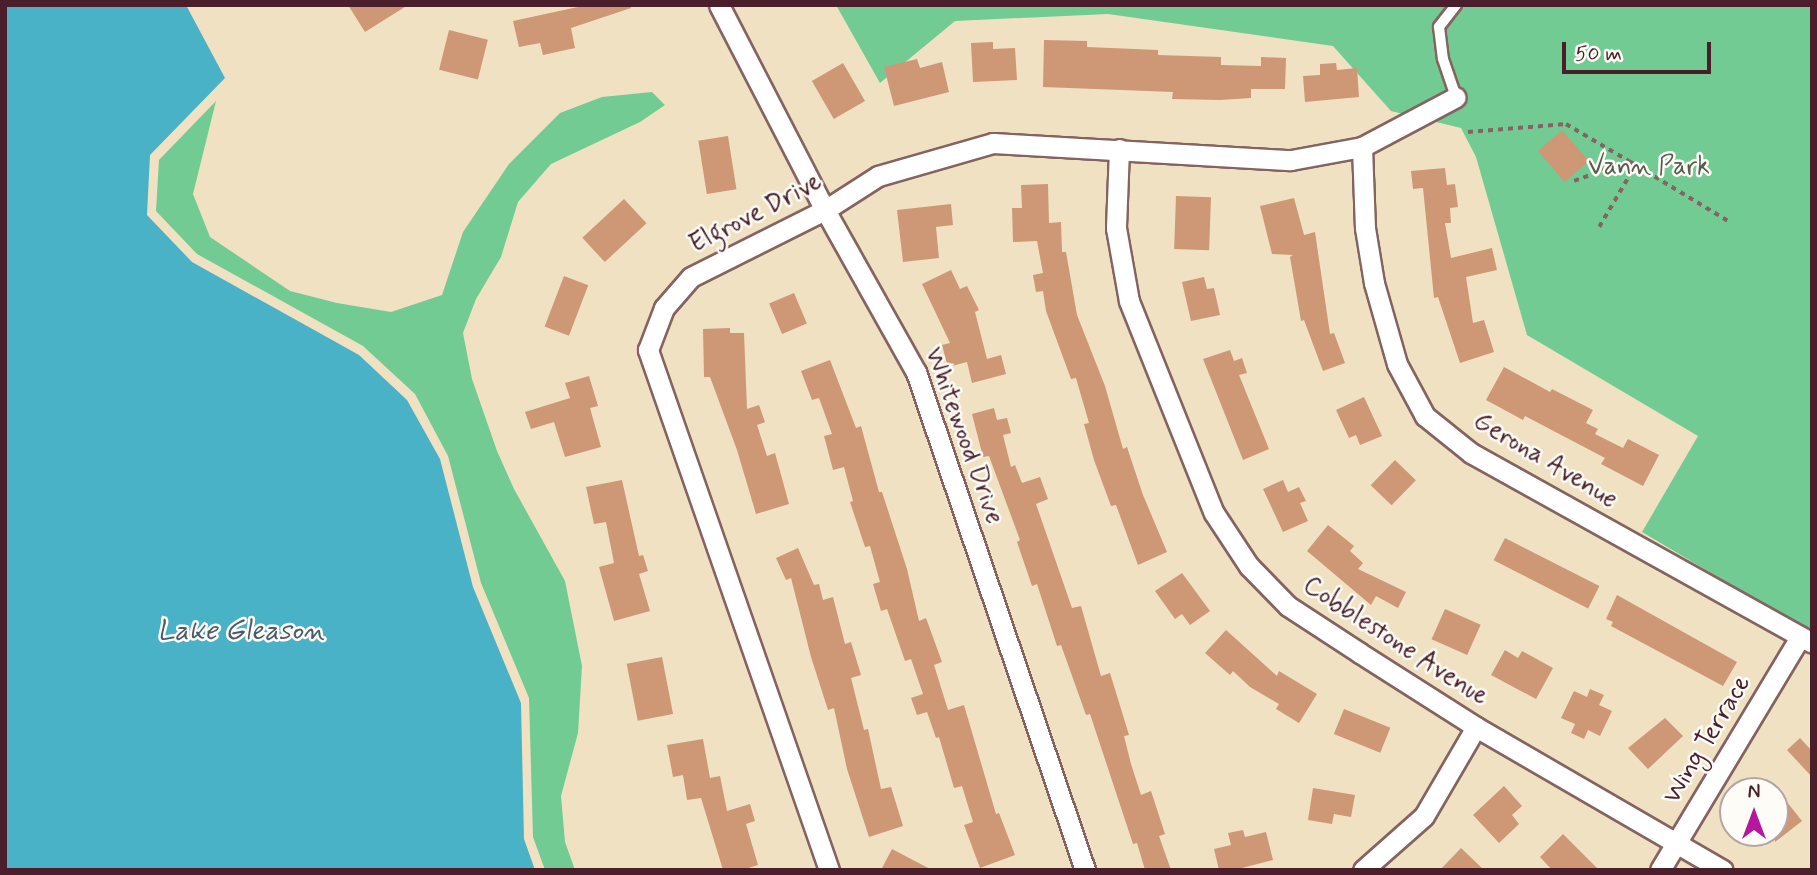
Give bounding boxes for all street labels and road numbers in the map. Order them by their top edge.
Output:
street label: Elgrove Drive [685,168,827,260]
street label: Whitewood Drive [917,344,1009,528]
street label: Gerona Avenue [1466,405,1624,517]
street label: Cobblestone Avenue [1295,569,1495,715]
street label: Wing Terrace [1657,670,1759,810]

